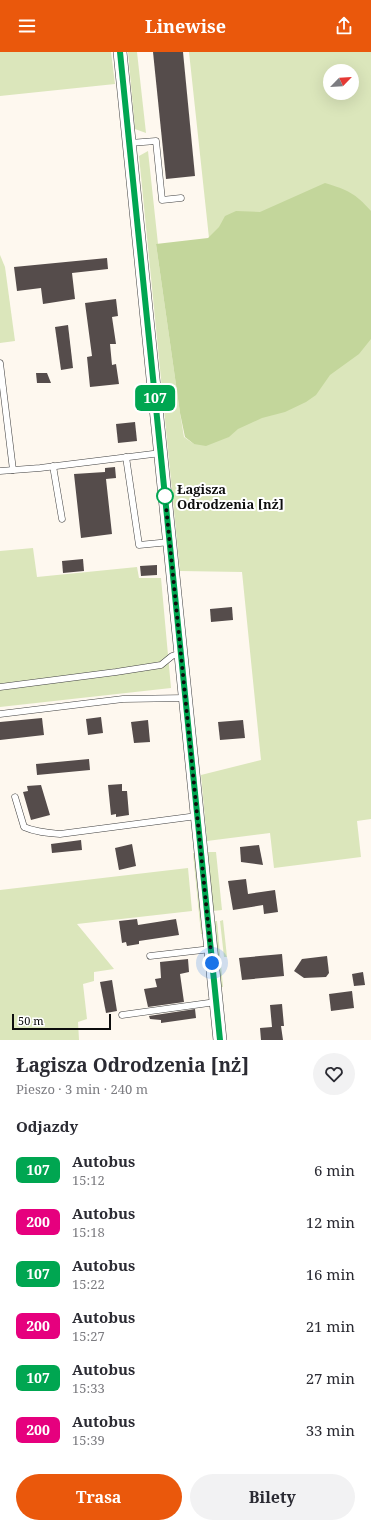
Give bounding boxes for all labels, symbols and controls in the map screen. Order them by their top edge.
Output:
text: Linewise [145,14,226,38]
icon: menu [16,15,38,37]
icon: share [333,15,355,37]
north arrow [323,64,359,100]
map controls [323,64,359,100]
line badge: 107 [132,385,178,411]
text: 107 [143,388,167,407]
place label: Łagisza Odrodzenia [nż] [177,480,284,513]
marker: Łagisza Odrodzenia [nż] [156,487,174,505]
your location [202,953,222,973]
scale bar [12,1012,111,1031]
text: 50 m [18,1013,44,1028]
text: Łagisza Odrodzenia [nż] [16,1052,249,1078]
button: heart [313,1053,355,1095]
text: Pieszo · 3 min · 240 m [16,1080,148,1098]
text: Odjazdy [16,1116,78,1136]
text: Autobus [72,1151,135,1171]
text: 107 [26,1160,50,1179]
text: 6 min [314,1160,355,1180]
text: 15:12 [72,1171,105,1189]
text: Autobus [72,1203,135,1223]
text: 200 [26,1212,50,1231]
text: 12 min [306,1212,355,1232]
text: 15:18 [72,1223,105,1241]
text: Autobus [72,1255,135,1275]
text: 107 [26,1264,50,1283]
text: 16 min [306,1264,355,1284]
text: 15:22 [72,1275,105,1293]
text: Autobus [72,1307,135,1327]
text: 200 [26,1316,50,1335]
text: 21 min [306,1316,355,1336]
text: 15:27 [72,1327,105,1345]
text: Autobus [72,1359,135,1379]
text: 107 [26,1368,50,1387]
text: 27 min [306,1368,355,1388]
text: 15:33 [72,1379,105,1397]
text: Autobus [72,1411,135,1431]
text: 200 [26,1420,50,1439]
text: 33 min [306,1420,355,1440]
text: 15:39 [72,1431,105,1449]
button: Trasa [16,1474,182,1520]
button: Bilety [190,1474,355,1520]

